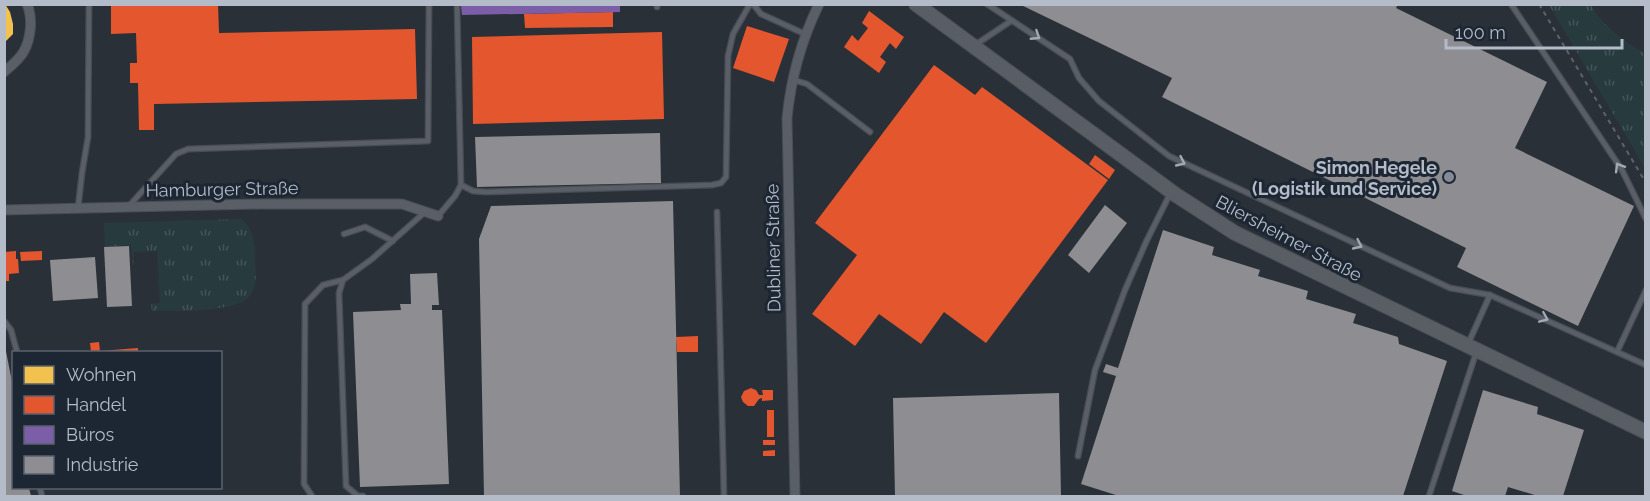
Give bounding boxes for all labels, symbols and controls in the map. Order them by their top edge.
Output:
scale bar [1446,12,1622,50]
text: 100 m [1455,22,1506,43]
one-way arrow [1029,29,1040,40]
one-way arrow [1175,154,1186,166]
place label: Simon Hegele (Logistik und Service) [1252,157,1437,199]
one-way arrow [1615,163,1627,173]
marker: Simon Hegele (Logistik und Service) [1442,170,1456,184]
street label: Hamburger Straße [145,177,299,201]
street label: Dubliner Straße [761,183,785,312]
street label: Bliersheimer Straße [1212,191,1366,286]
one-way arrow [1351,237,1362,249]
one-way arrow [1537,311,1548,323]
legend [12,351,222,489]
text: Wohnen [66,364,136,385]
text: Handel [66,394,126,415]
text: Büros [66,424,114,445]
text: Industrie [66,454,139,475]

